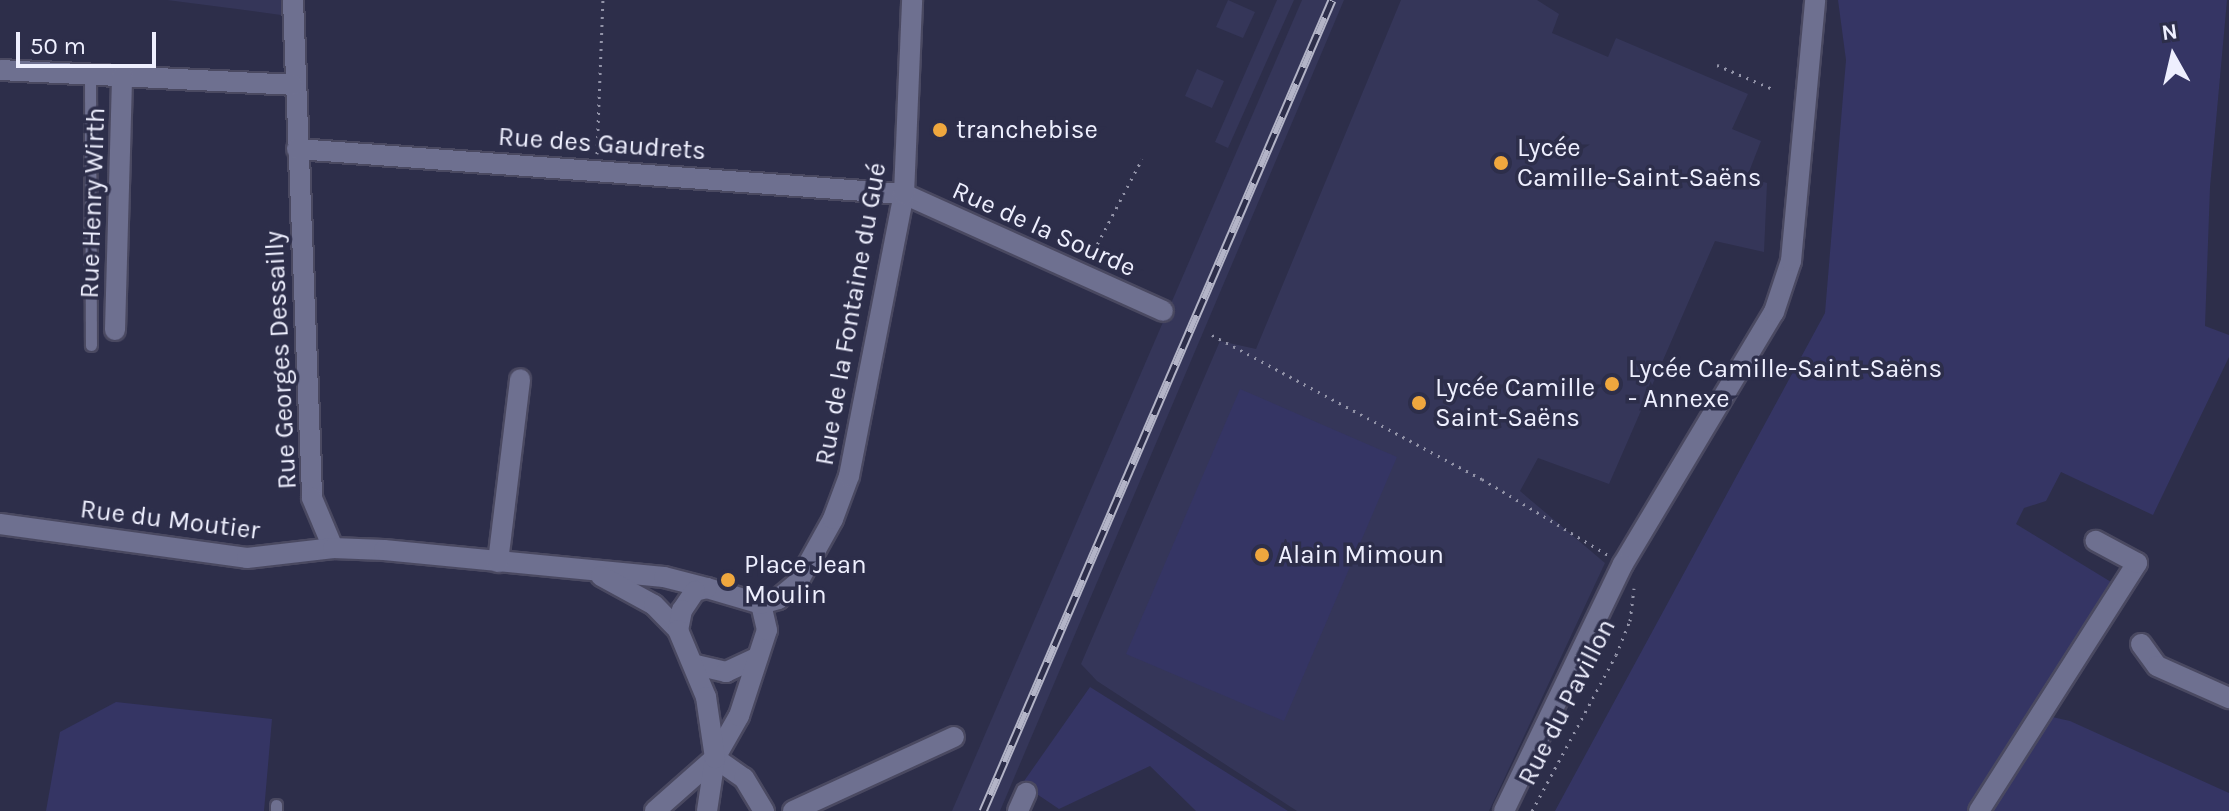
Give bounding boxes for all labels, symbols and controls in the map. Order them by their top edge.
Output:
scale bar [20,16,160,66]
north arrow [2133,16,2213,96]
text: N [2160,18,2179,46]
text: 50 m [30,32,86,60]
street label: Rue Henry Wirth [74,107,112,299]
place label: tranchebise [956,114,1098,146]
street label: Rue des Gaudrets [497,121,707,167]
marker: tranchebise [931,121,949,139]
place label: Lycée Camille-Saint-Saëns [1517,132,1761,194]
marker: Lycée Camille-Saint-Saëns [1492,154,1510,172]
street label: Rue de la Fontaine du Gué [809,160,893,468]
street label: Rue de la Sourde [947,175,1141,283]
street label: Rue Georges Dessailly [259,230,303,490]
place label: Lycée Camille-Saint-Saëns - Annexe [1628,353,1942,414]
place label: Lycée Camille Saint-Saëns [1435,372,1595,434]
marker: Lycée Camille-Saint-Saëns - Annexe [1603,375,1621,393]
marker: Lycée Camille Saint-Saëns [1410,394,1428,412]
street label: Rue du Moutier [78,494,262,546]
place label: Alain Mimoun [1278,539,1444,571]
marker: Alain Mimoun [1253,546,1271,564]
place label: Place Jean Moulin [744,549,867,610]
marker: Place Jean Moulin [719,571,737,589]
street label: Rue du Pavillon [1512,614,1622,790]

